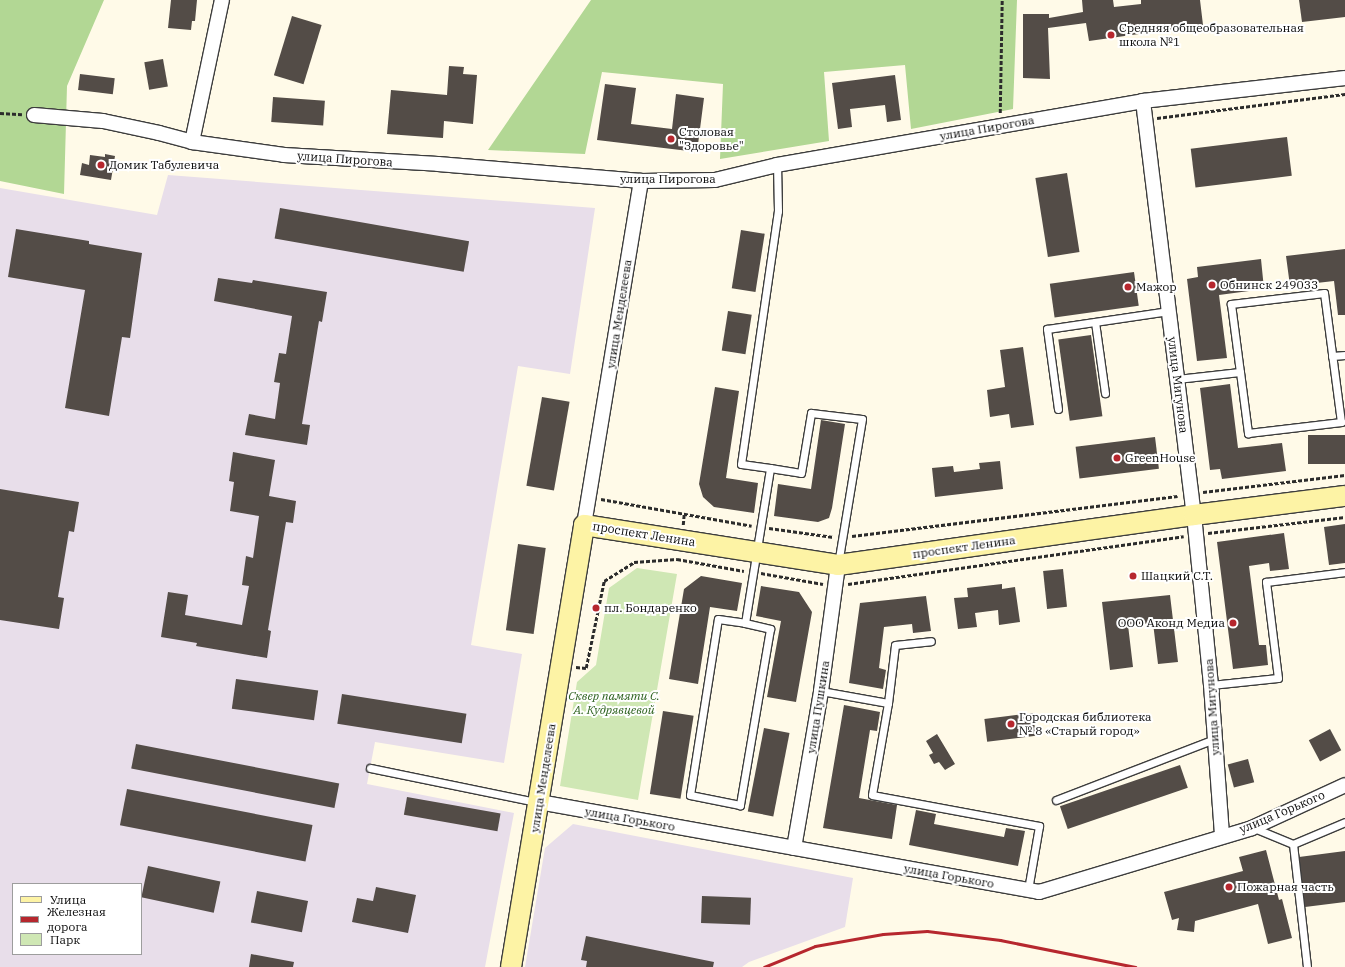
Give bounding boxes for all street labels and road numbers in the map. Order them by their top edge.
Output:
street label: улица Пирогова [939,113,1035,143]
street label: улица Пирогова [297,148,393,170]
street label: улица Пирогова [620,172,716,186]
street label: улица Менделеева [603,258,635,370]
street label: улица Мигунова [1165,336,1191,434]
street label: проспект Ленина [592,519,696,549]
street label: проспект Ленина [912,533,1016,561]
street label: улица Мигунова [1201,658,1223,756]
street label: улица Пушкина [804,659,832,755]
street label: улица Менделеева [527,722,559,834]
street label: улица Горького [1237,788,1327,836]
street label: улица Горького [584,804,676,834]
street label: улица Горького [903,861,995,891]

